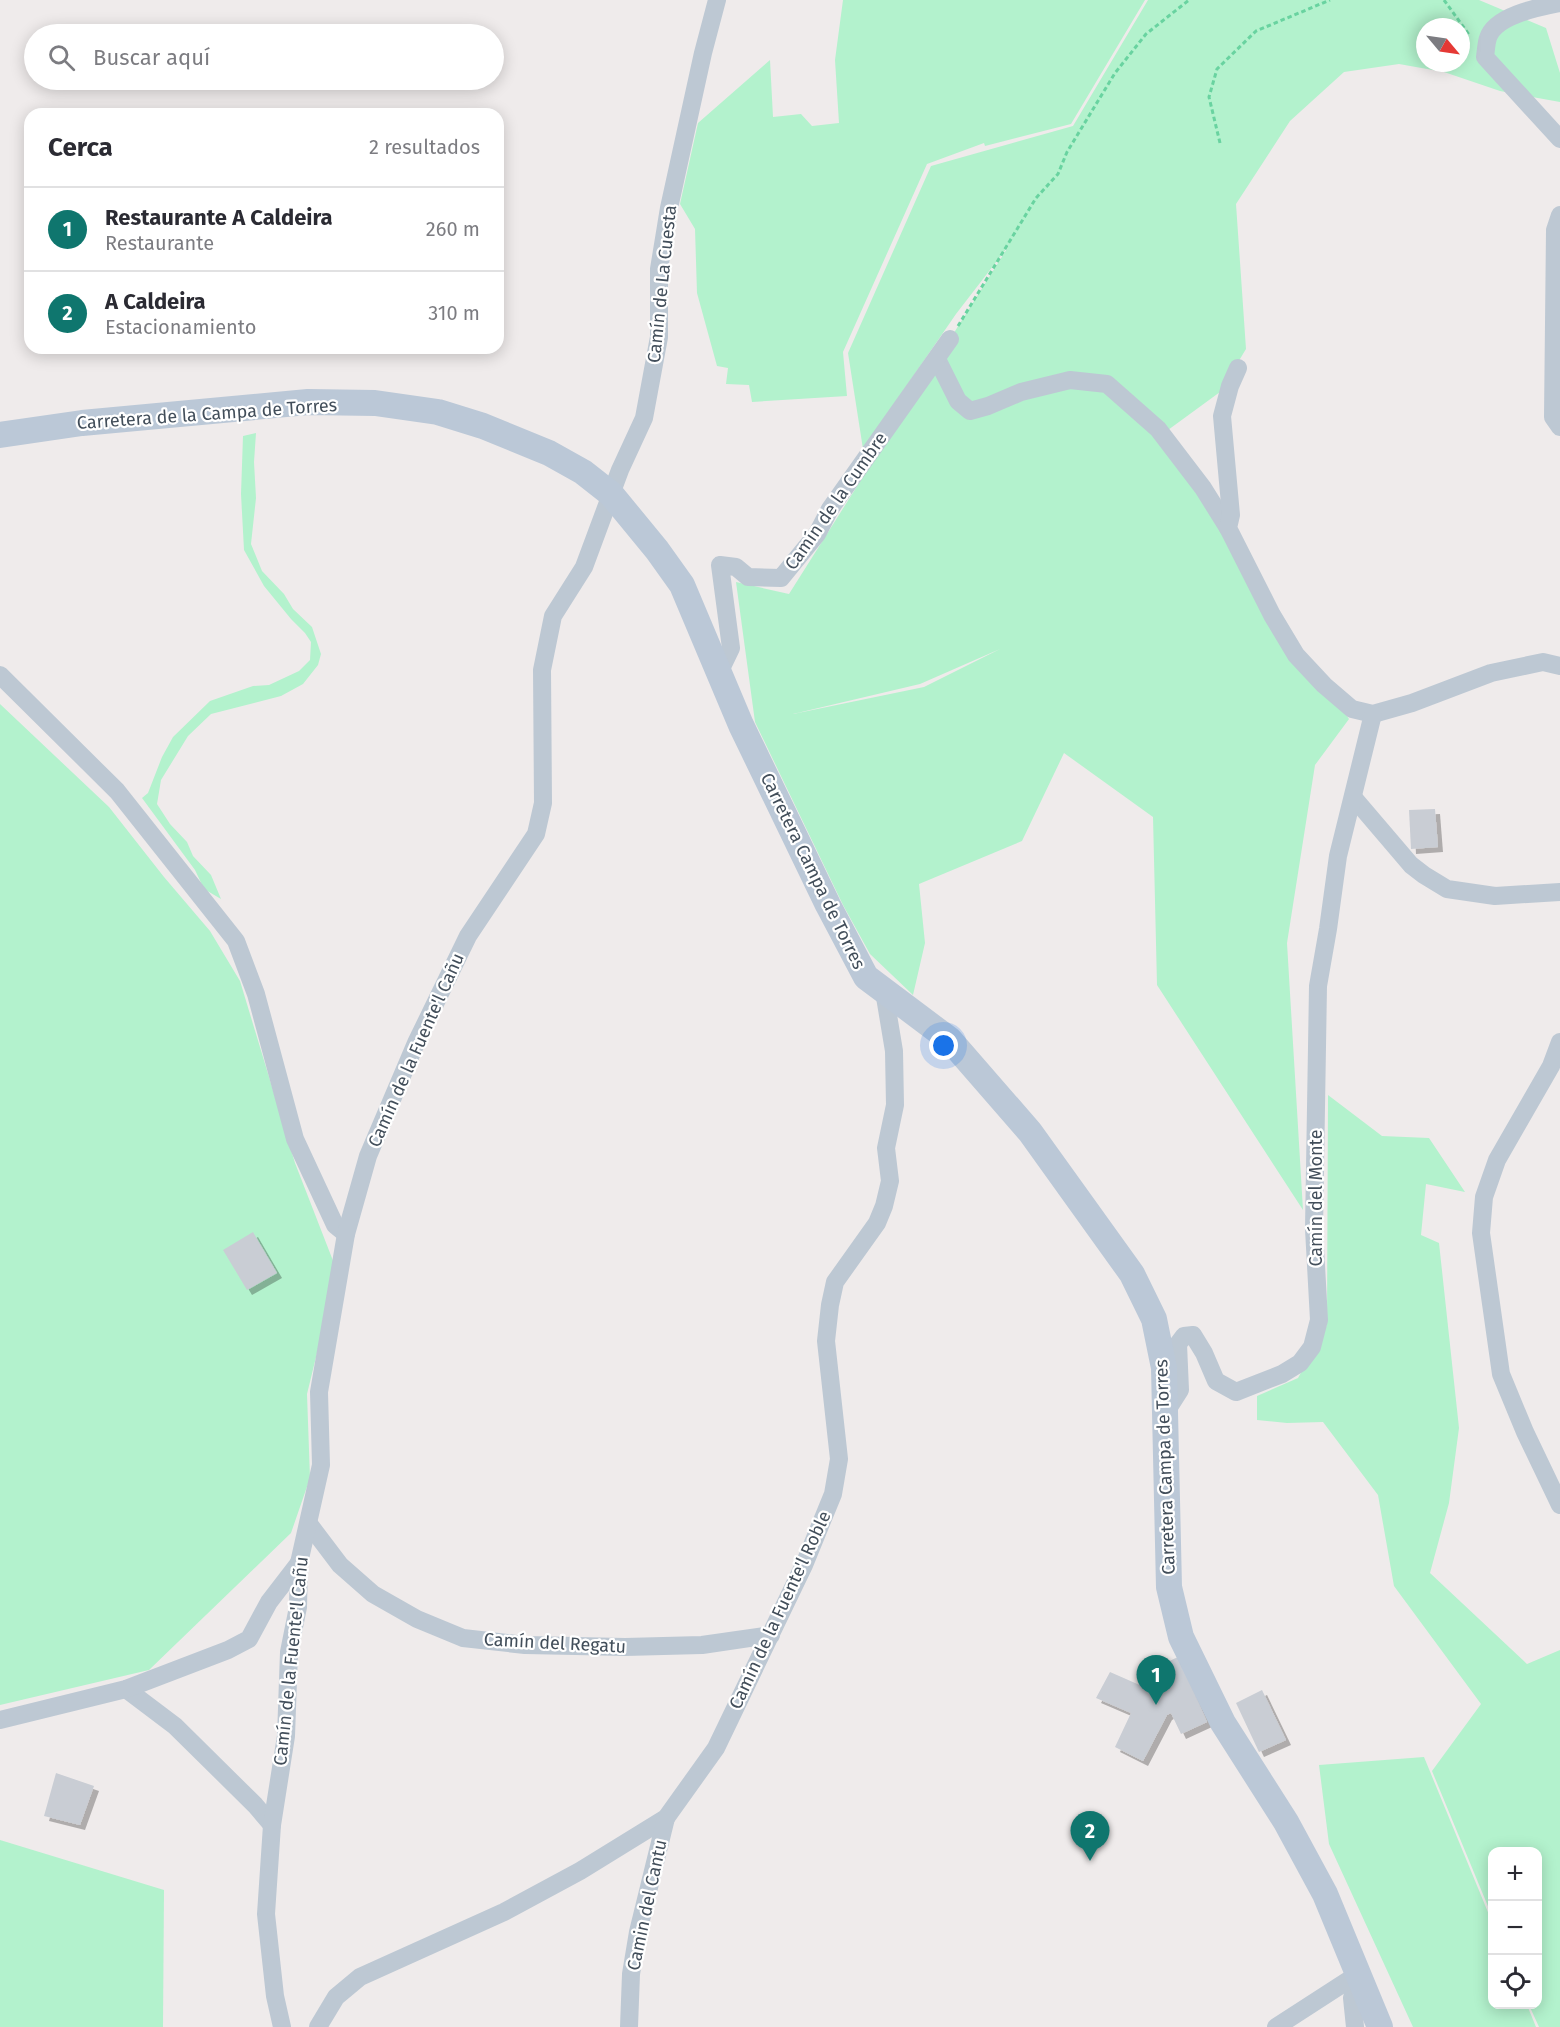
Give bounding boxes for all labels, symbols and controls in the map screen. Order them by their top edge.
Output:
north arrow [1416,18,1470,72]
search box [24,24,504,90]
icon: search [45,41,78,74]
text: Buscar aquí [93,44,210,71]
text: Cerca [48,132,113,163]
text: 2 resultados [369,135,480,159]
text: Restaurante A Caldeira [105,204,333,231]
street label: Camín de La Cuesta [643,204,681,364]
text: 1 [63,217,72,241]
text: 260 m [426,217,480,241]
text: Restaurante [105,231,214,255]
text: A Caldeira [105,288,206,315]
text: 2 [62,301,73,325]
text: 310 m [428,301,480,325]
text: Estacionamiento [105,315,256,339]
street label: Carretera de la Campa de Torres [76,394,338,434]
street label: Camín de la Cumbre [780,428,892,574]
street label: Carretera Campa de Torres [756,769,870,973]
street label: Camín de la Fuente'l Cañu [363,950,469,1150]
your location [929,1031,958,1060]
street label: Camín del Monte [1305,1129,1327,1267]
street label: Carretera Campa de Torres [1150,1359,1180,1575]
street label: Camín de la Fuente'l Roble [724,1507,836,1713]
street label: Camín de la Fuente'l Cañu [269,1555,313,1767]
street label: Camín del Regatu [483,1628,627,1658]
pin: 1 [1136,1656,1176,1705]
pin: 2 [1070,1812,1110,1861]
street label: Camin del Cantu [622,1837,672,1973]
map controls [1488,1847,1542,2009]
button: + [1488,1847,1542,1901]
button: − [1488,1901,1542,1955]
button: locate [1488,1955,1542,2009]

